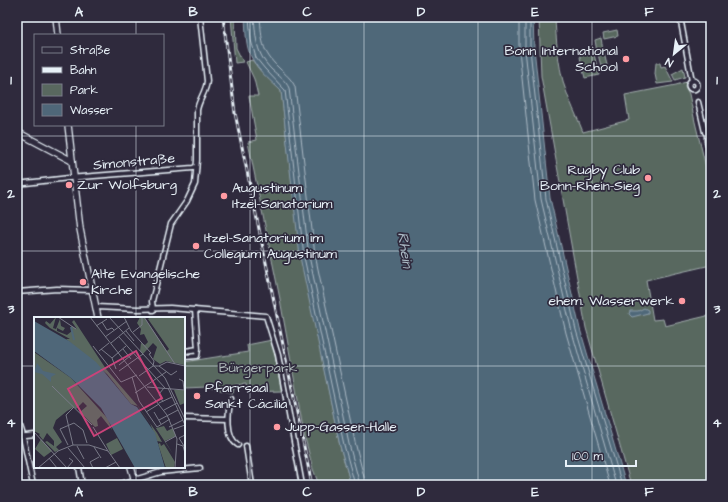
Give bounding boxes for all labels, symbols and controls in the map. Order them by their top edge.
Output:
text: A [75,3,84,21]
text: B [188,3,198,21]
text: C [302,3,312,21]
text: D [417,3,426,21]
text: E [531,3,539,21]
text: F [644,3,654,21]
legend [34,34,164,126]
north arrow [654,34,694,74]
place label: Bonn International School [504,41,618,77]
text: Straße [70,42,111,59]
marker: Bonn International School [621,54,631,64]
text: N [663,54,676,71]
text: Bahn [70,62,97,79]
text: 1 [10,71,12,89]
text: 1 [716,71,718,89]
text: Park [70,82,98,99]
text: Wasser [70,102,113,119]
street label: Simonstraße [92,148,176,176]
place label: Rugby Club Bonn-Rhein-Sieg [540,160,640,196]
marker: Rugby Club Bonn-Rhein-Sieg [643,173,653,183]
place label: Zur Wolfsburg [77,175,177,195]
place label: Augustinum Itzel-Sanatorium [232,178,333,214]
marker: Zur Wolfsburg [64,180,74,190]
text: 2 [6,185,15,203]
text: 2 [712,185,721,203]
marker: Augustinum Itzel-Sanatorium [219,191,229,201]
place label: Itzel-Sanatorium im Collegium Augustinum [204,228,337,264]
water label: Rhein [392,231,418,271]
marker: Itzel-Sanatorium im Collegium Augustinum [191,241,201,251]
place label: Alte Evangelische Kirche [91,264,201,300]
marker: Alte Evangelische Kirche [78,277,88,287]
place label: ehem. Wasserwerk [549,291,674,311]
marker: ehem. Wasserwerk [677,296,687,306]
text: 3 [7,300,15,318]
text: 3 [713,300,721,318]
inset map [34,317,185,468]
park label: Bürgerpark [219,358,298,378]
place label: Pfarrsaal Sankt Cäcilia [205,378,287,414]
marker: Pfarrsaal Sankt Cäcilia [192,391,202,401]
text: 4 [7,414,16,432]
text: 4 [713,414,722,432]
place label: Jupp-Gassen-Halle [285,417,397,437]
marker: Jupp-Gassen-Halle [272,422,282,432]
scale bar [566,442,636,468]
text: 100 m [572,448,603,465]
text: A [75,483,84,501]
text: B [188,483,198,501]
text: C [302,483,312,501]
text: D [417,483,426,501]
text: E [531,483,539,501]
text: F [644,483,654,501]

